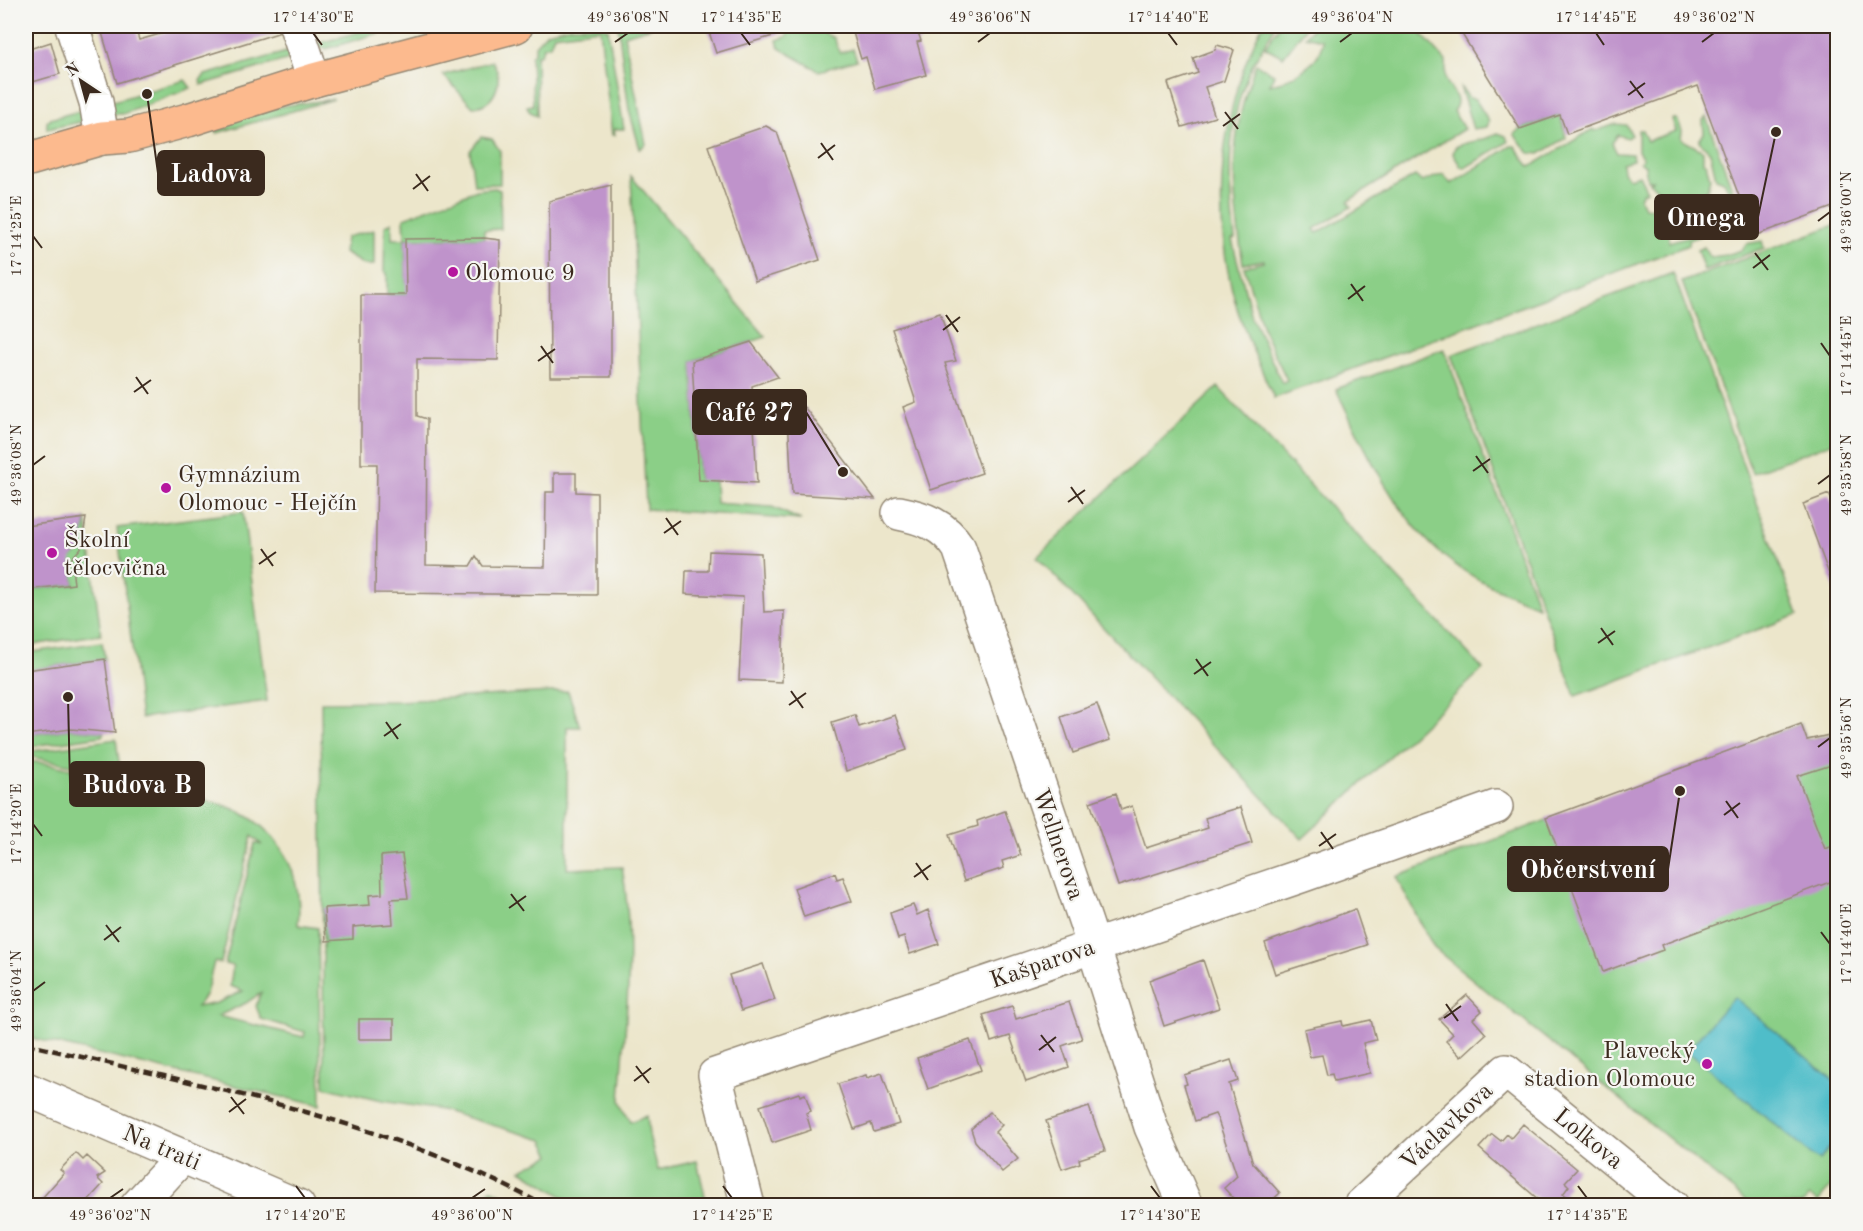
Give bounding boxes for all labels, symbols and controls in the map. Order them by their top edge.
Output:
text: 17°14'30"E [273,11,353,26]
text: 49°36'08"N [587,11,669,26]
text: 17°14'35"E [701,11,781,26]
text: 49°36'06"N [949,11,1031,26]
text: 17°14'40"E [1128,11,1208,26]
text: 49°36'04"N [1311,11,1393,26]
text: 17°14'45"E [1556,11,1636,26]
text: 49°36'02"N [1673,11,1755,26]
north arrow [51,51,111,111]
text: N [64,60,84,81]
callout: Ladova [158,151,264,195]
text: Ladova [170,162,252,188]
text: 49°36'00"N [1840,171,1855,253]
callout: Omega [1655,195,1758,239]
text: 17°14'25"E [10,196,25,276]
text: Omega [1666,206,1746,232]
place label: Olomouc 9 [465,262,575,286]
marker: Olomouc 9 [446,265,460,279]
text: 17°14'45"E [1840,316,1855,396]
callout: Café 27 [693,390,806,434]
text: Café 27 [704,401,794,427]
text: 49°36'08"N [10,424,25,506]
text: 49°35'58"N [1840,434,1855,516]
place label: Gymnázium Olomouc - Hejčín [178,464,357,516]
marker: Gymnázium Olomouc - Hejčín [159,481,173,495]
place label: Školní tělocvična [64,524,167,581]
marker: Školní tělocvična [45,546,59,560]
text: 49°35'56"N [1840,697,1855,779]
callout: Budova B [70,762,204,806]
text: Budova B [82,773,192,799]
text: 17°14'20"E [10,784,25,864]
street label: Wellnerova [1027,786,1087,903]
callout: Občerstvení [1508,847,1668,891]
text: Občerstvení [1520,858,1656,884]
text: 17°14'40"E [1840,904,1855,984]
street label: Kašparova [987,936,1098,994]
text: 49°36'04"N [10,950,25,1032]
place label: Plavecký stadion Olomouc [1524,1040,1695,1092]
marker: Plavecký stadion Olomouc [1700,1057,1714,1071]
street label: Václavkova [1397,1079,1498,1176]
street label: Lolkova [1548,1105,1627,1175]
street label: Na trati [119,1122,204,1176]
text: 49°36'02"N [69,1209,151,1224]
text: 17°14'20"E [265,1209,345,1224]
text: 49°36'00"N [431,1209,513,1224]
text: 17°14'25"E [692,1209,772,1224]
text: 17°14'30"E [1120,1209,1200,1224]
text: 17°14'35"E [1547,1209,1627,1224]

